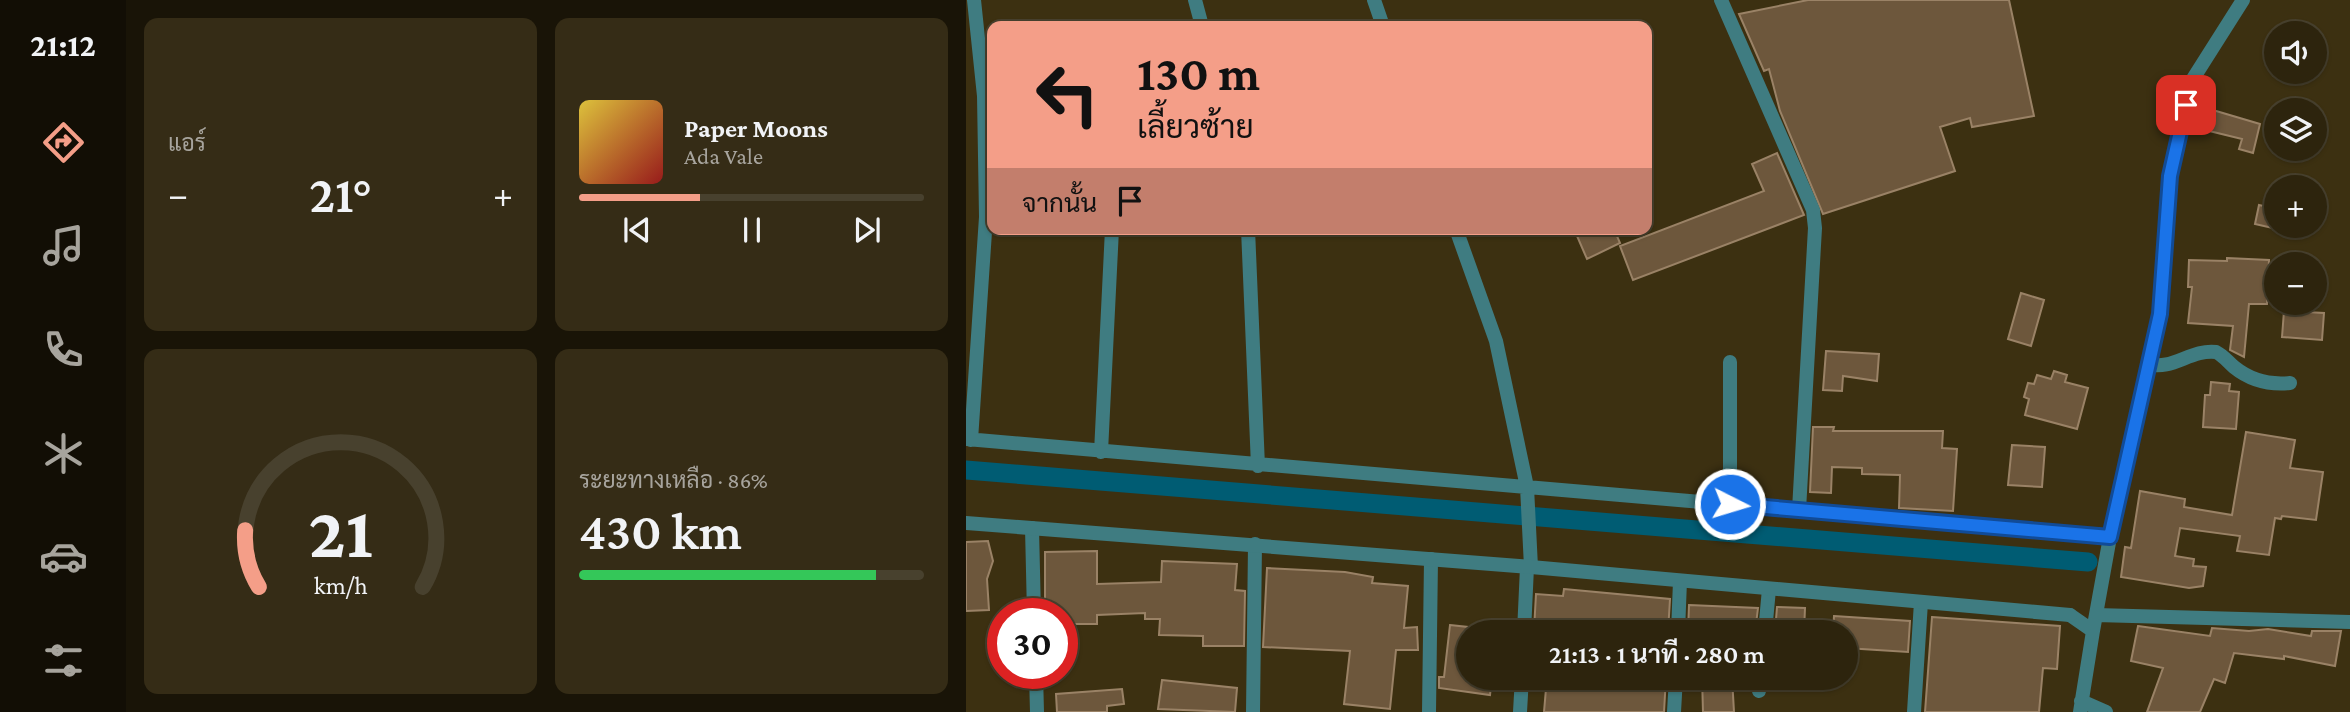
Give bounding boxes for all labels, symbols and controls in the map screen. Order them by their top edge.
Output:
map controls [2264,21,2327,315]
button: sound [2264,21,2327,84]
text: 21:12 [30,27,96,63]
text: 130 m [1137,46,1260,101]
icon: left [1022,49,1113,140]
pin [2156,75,2216,135]
icon: arrive [2167,86,2205,124]
button: layers [2264,98,2327,161]
text: เลี้ยวซ้าย [1137,109,1254,145]
text: Paper Moons [684,114,828,143]
icon: directions [39,118,88,167]
text: แอร์ [168,130,206,156]
text: Ada Vale [684,143,763,169]
text: 21° [309,165,372,223]
text: − [168,173,188,215]
text: + [493,173,513,215]
button: + [2264,175,2327,238]
icon: arrive [1111,182,1149,220]
text: จากนั้น [1022,189,1097,218]
icon: previous [618,211,656,249]
icon: pause [733,211,771,249]
icon: next [848,211,886,249]
icon: music [39,221,88,270]
button: − [2264,252,2327,315]
icon: phone [39,325,88,374]
icon: climate [39,429,88,478]
text: ระยะทางเหลือ · 86% [579,467,768,493]
position arrow [1693,467,1767,541]
text: 21 [308,493,373,574]
text: 430 km [579,502,742,560]
icon: car [39,532,88,581]
text: km/h [314,572,367,599]
speed limit sign: 30 [987,598,1078,689]
icon: filters [39,636,88,685]
text: 21:13 · 1 นาที · 280 m [1549,640,1765,669]

